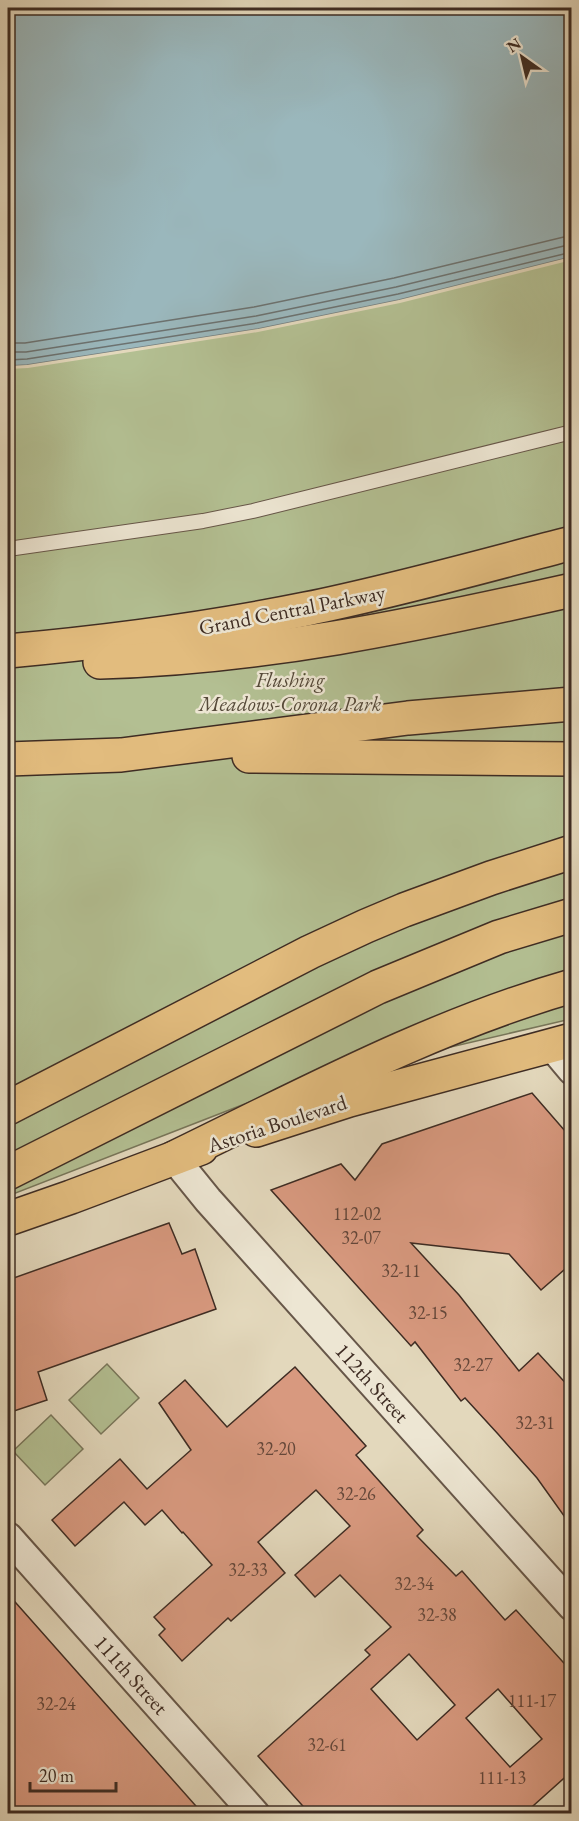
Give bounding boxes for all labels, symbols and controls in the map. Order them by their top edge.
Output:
north arrow [492,27,552,87]
text: N [503,33,525,57]
street label: Grand Central Parkway [196,578,388,641]
park label: Flushing Meadows-Corona Park [197,666,382,717]
street label: Astoria Boulevard [203,1088,350,1159]
house number: 112-02 [333,1202,381,1225]
house number: 32-07 [341,1226,381,1249]
house number: 32-11 [381,1259,421,1282]
house number: 32-15 [408,1301,448,1324]
street label: 112th Street [330,1337,415,1428]
house number: 32-27 [453,1353,493,1376]
house number: 32-31 [515,1411,555,1434]
house number: 32-20 [256,1437,296,1460]
house number: 32-26 [336,1482,376,1505]
house number: 32-33 [228,1558,268,1581]
house number: 32-34 [394,1572,434,1595]
house number: 32-38 [417,1603,457,1626]
street label: 111th Street [89,1629,174,1720]
house number: 111-17 [508,1689,556,1712]
house number: 32-24 [36,1692,76,1715]
house number: 32-61 [307,1733,347,1756]
scale bar [30,1755,116,1793]
text: 20 m [39,1764,74,1787]
house number: 111-13 [478,1766,526,1789]

